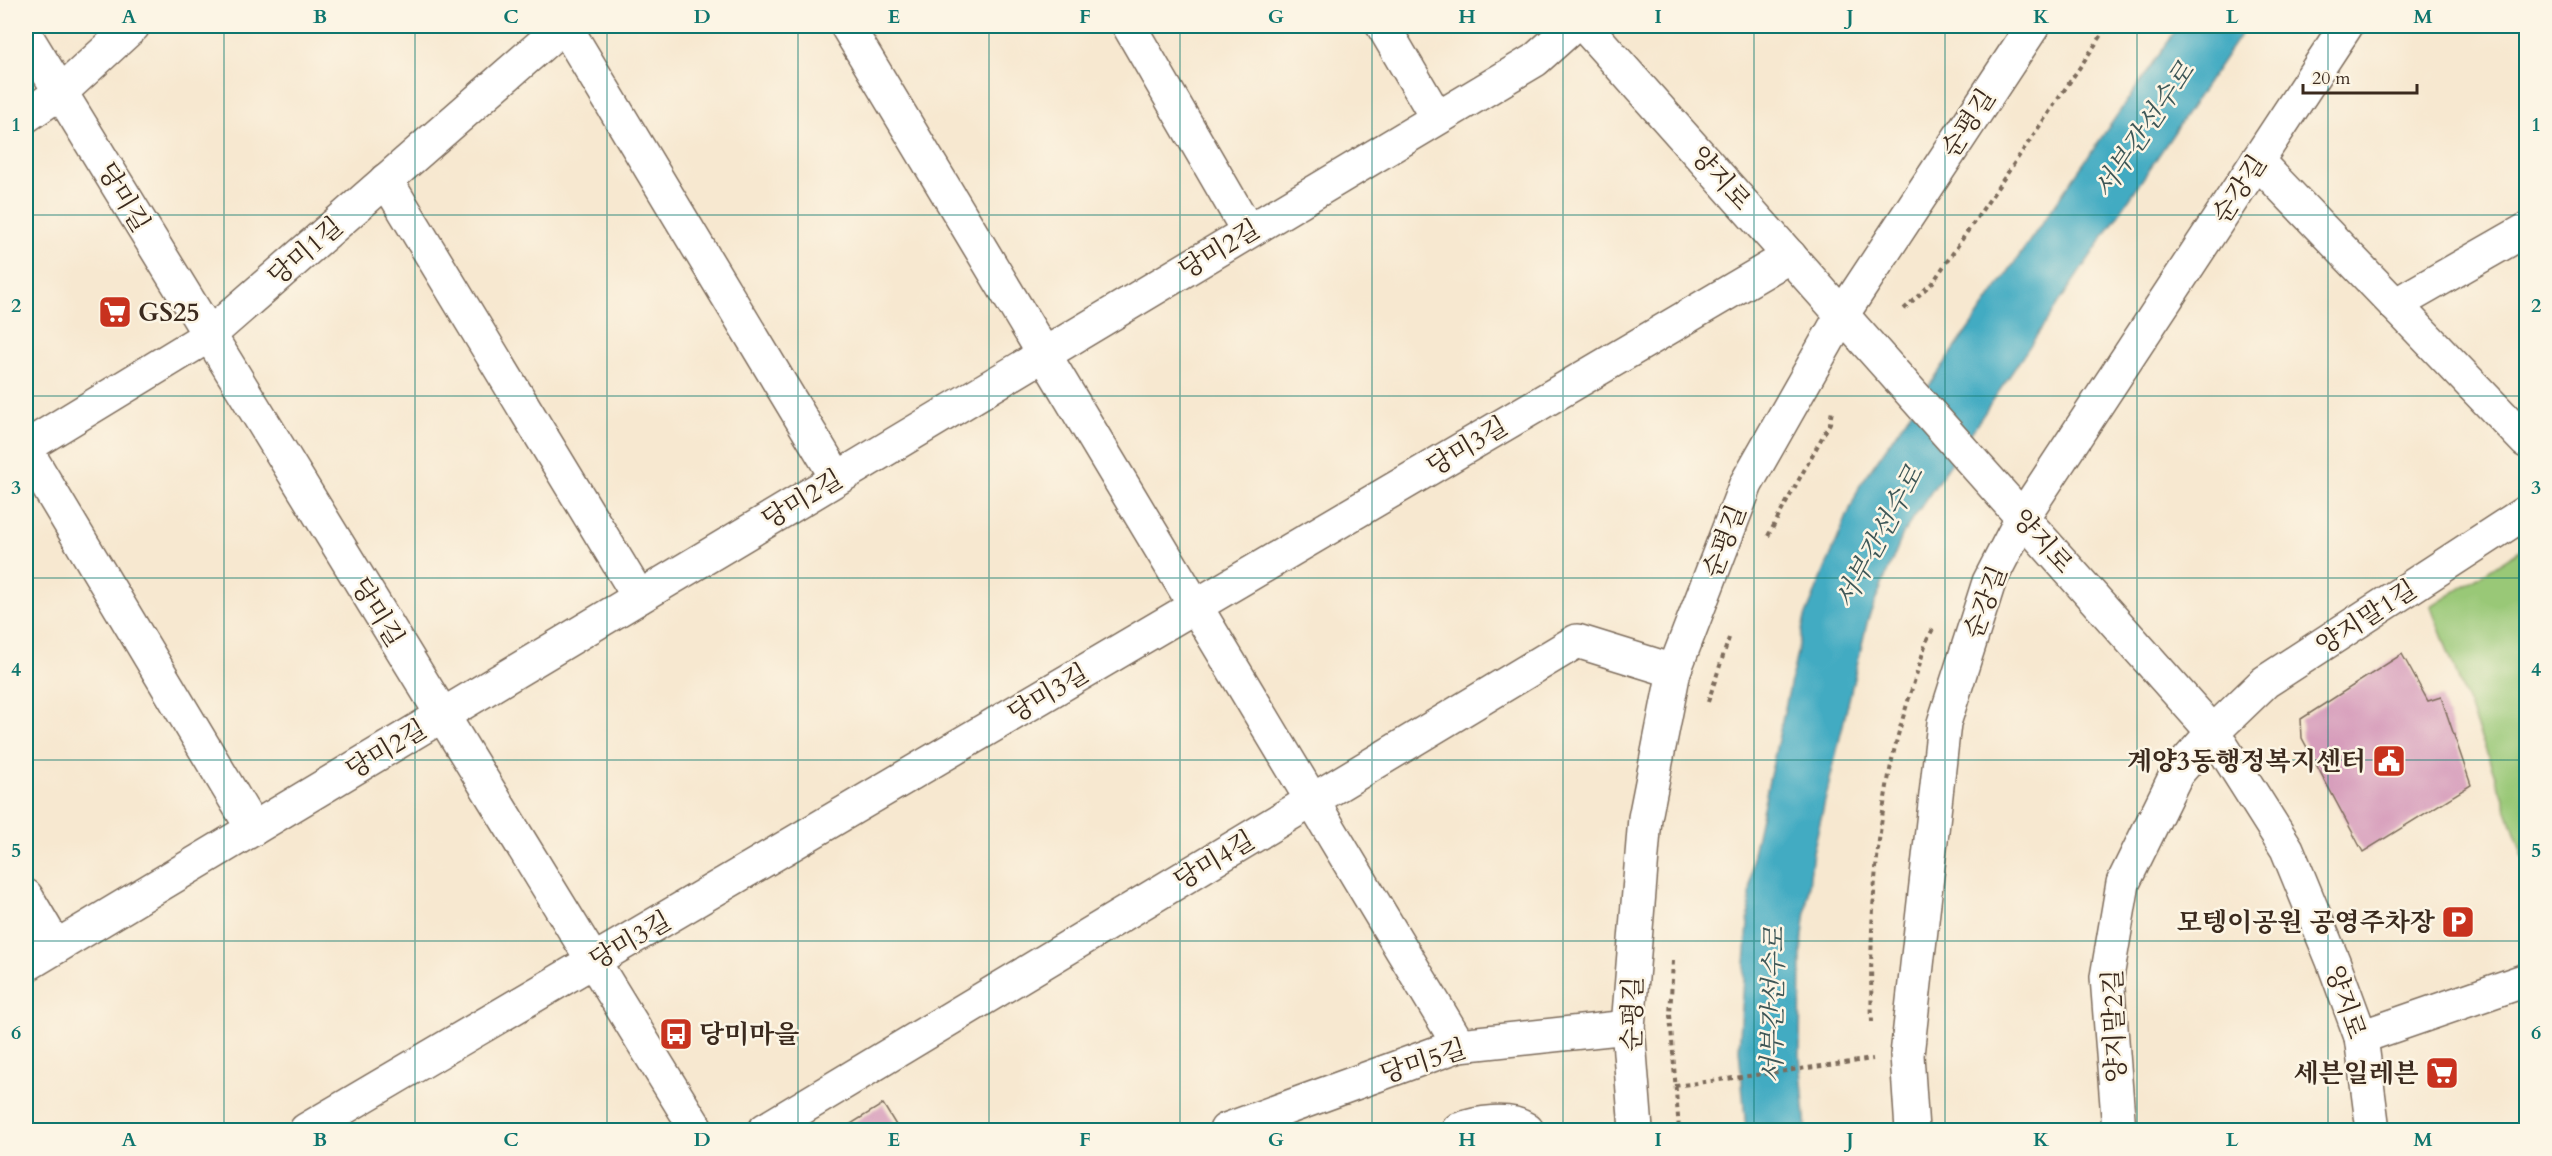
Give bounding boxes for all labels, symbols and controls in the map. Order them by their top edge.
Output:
text: A [121,3,137,30]
text: B [313,3,327,30]
text: C [503,3,519,30]
text: D [693,3,711,30]
text: E [888,3,900,30]
text: F [1079,3,1091,30]
text: G [1268,3,1284,30]
text: H [1458,3,1476,30]
text: I [1654,3,1662,30]
text: J [1843,3,1854,30]
text: K [2033,3,2050,30]
text: L [2226,3,2239,30]
text: M [2413,3,2433,30]
water label: 서부간선수로 [2085,54,2204,205]
scale bar [2303,57,2417,95]
text: 20 m [2312,66,2351,91]
street label: 순평길 [1933,82,2004,164]
text: 1 [11,111,21,138]
text: 1 [2531,111,2541,138]
street label: 양지로 [1682,139,1759,218]
street label: 순강길 [2204,148,2275,230]
street label: 당미길 [89,156,158,239]
street label: 당미1길 [260,209,350,294]
street label: 당미2길 [1172,212,1266,287]
text: 2 [11,292,21,319]
text: 2 [2531,292,2541,319]
supermarket icon: GS25 [97,294,133,330]
place label: GS25 [138,295,200,330]
street label: 당미3길 [1420,409,1514,484]
water label: 서부간선수로 [1826,459,1933,615]
street label: 당미2길 [755,462,849,537]
text: 3 [11,474,21,501]
text: 3 [2531,474,2541,501]
street label: 순평길 [1695,500,1754,583]
street label: 양지로 [2004,502,2081,581]
street label: 순강길 [1956,561,2015,644]
street label: 당미길 [343,571,412,653]
street label: 양지말1길 [2309,572,2424,663]
text: 4 [11,656,21,683]
street label: 당미3길 [1001,656,1095,731]
text: 4 [2531,656,2541,683]
street label: 당미2길 [339,712,433,787]
public building icon: 계양3동행정복지센터 [2371,743,2407,779]
place label: 계양3동행정복지센터 [2127,744,2366,779]
street label: 당미4길 [1167,823,1261,898]
text: 5 [11,837,21,864]
text: 5 [2531,837,2541,864]
street label: 당미3길 [583,903,677,978]
parking icon: 모텡이공원 공영주차장 [2440,904,2476,940]
place label: 모텡이공원 공영주차장 [2177,905,2436,940]
water label: 서부간선수로 [1754,926,1793,1084]
street label: 양지로 [2317,961,2374,1043]
street label: 양지말2길 [2095,969,2134,1083]
street label: 순평길 [1614,976,1651,1052]
bus stop icon: 당미마을 [658,1016,694,1052]
place label: 당미마을 [699,1017,799,1052]
text: 6 [11,1019,21,1046]
text: 6 [2531,1019,2541,1046]
street label: 당미5길 [1376,1031,1471,1092]
supermarket icon: 세븐일레븐 [2424,1055,2460,1091]
place label: 세븐일레븐 [2293,1056,2419,1091]
text: A [121,1126,137,1153]
text: B [313,1126,327,1153]
text: C [503,1126,519,1153]
text: D [693,1126,711,1153]
text: E [888,1126,900,1153]
text: F [1079,1126,1091,1153]
text: G [1268,1126,1284,1153]
text: H [1458,1126,1476,1153]
text: I [1654,1126,1662,1153]
text: J [1843,1126,1854,1153]
text: K [2033,1126,2050,1153]
text: L [2226,1126,2239,1153]
text: M [2413,1126,2433,1153]

